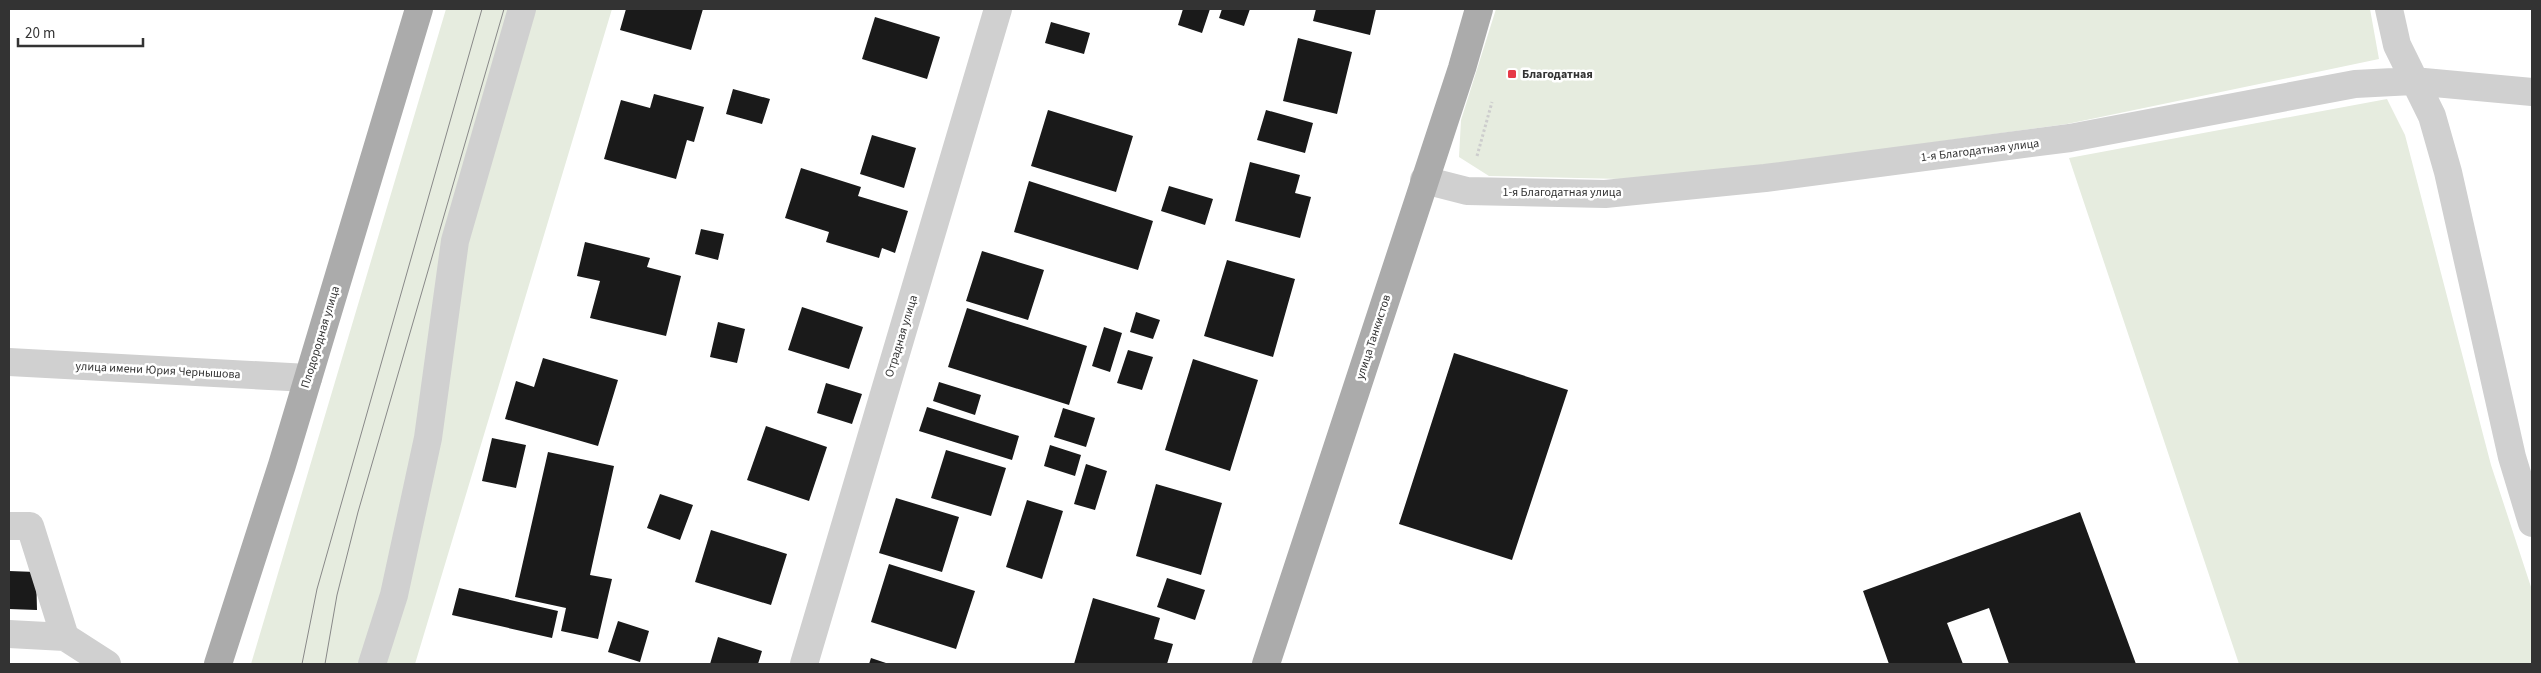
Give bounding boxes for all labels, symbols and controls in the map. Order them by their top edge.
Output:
scale bar [18,15,142,47]
text: 20 m [25,23,55,44]
place label: Благодатная [1522,66,1593,83]
marker: Благодатная [1506,68,1518,80]
street label: 1-я Благодатная улица [1920,135,2040,166]
street label: 1-я Благодатная улица [1502,184,1622,201]
street label: Плодородная улица [297,284,344,390]
street label: Отрадная улица [881,293,922,379]
street label: улица Танкистов [1352,293,1395,382]
street label: улица имени Юрия Чернышова [75,358,241,383]

